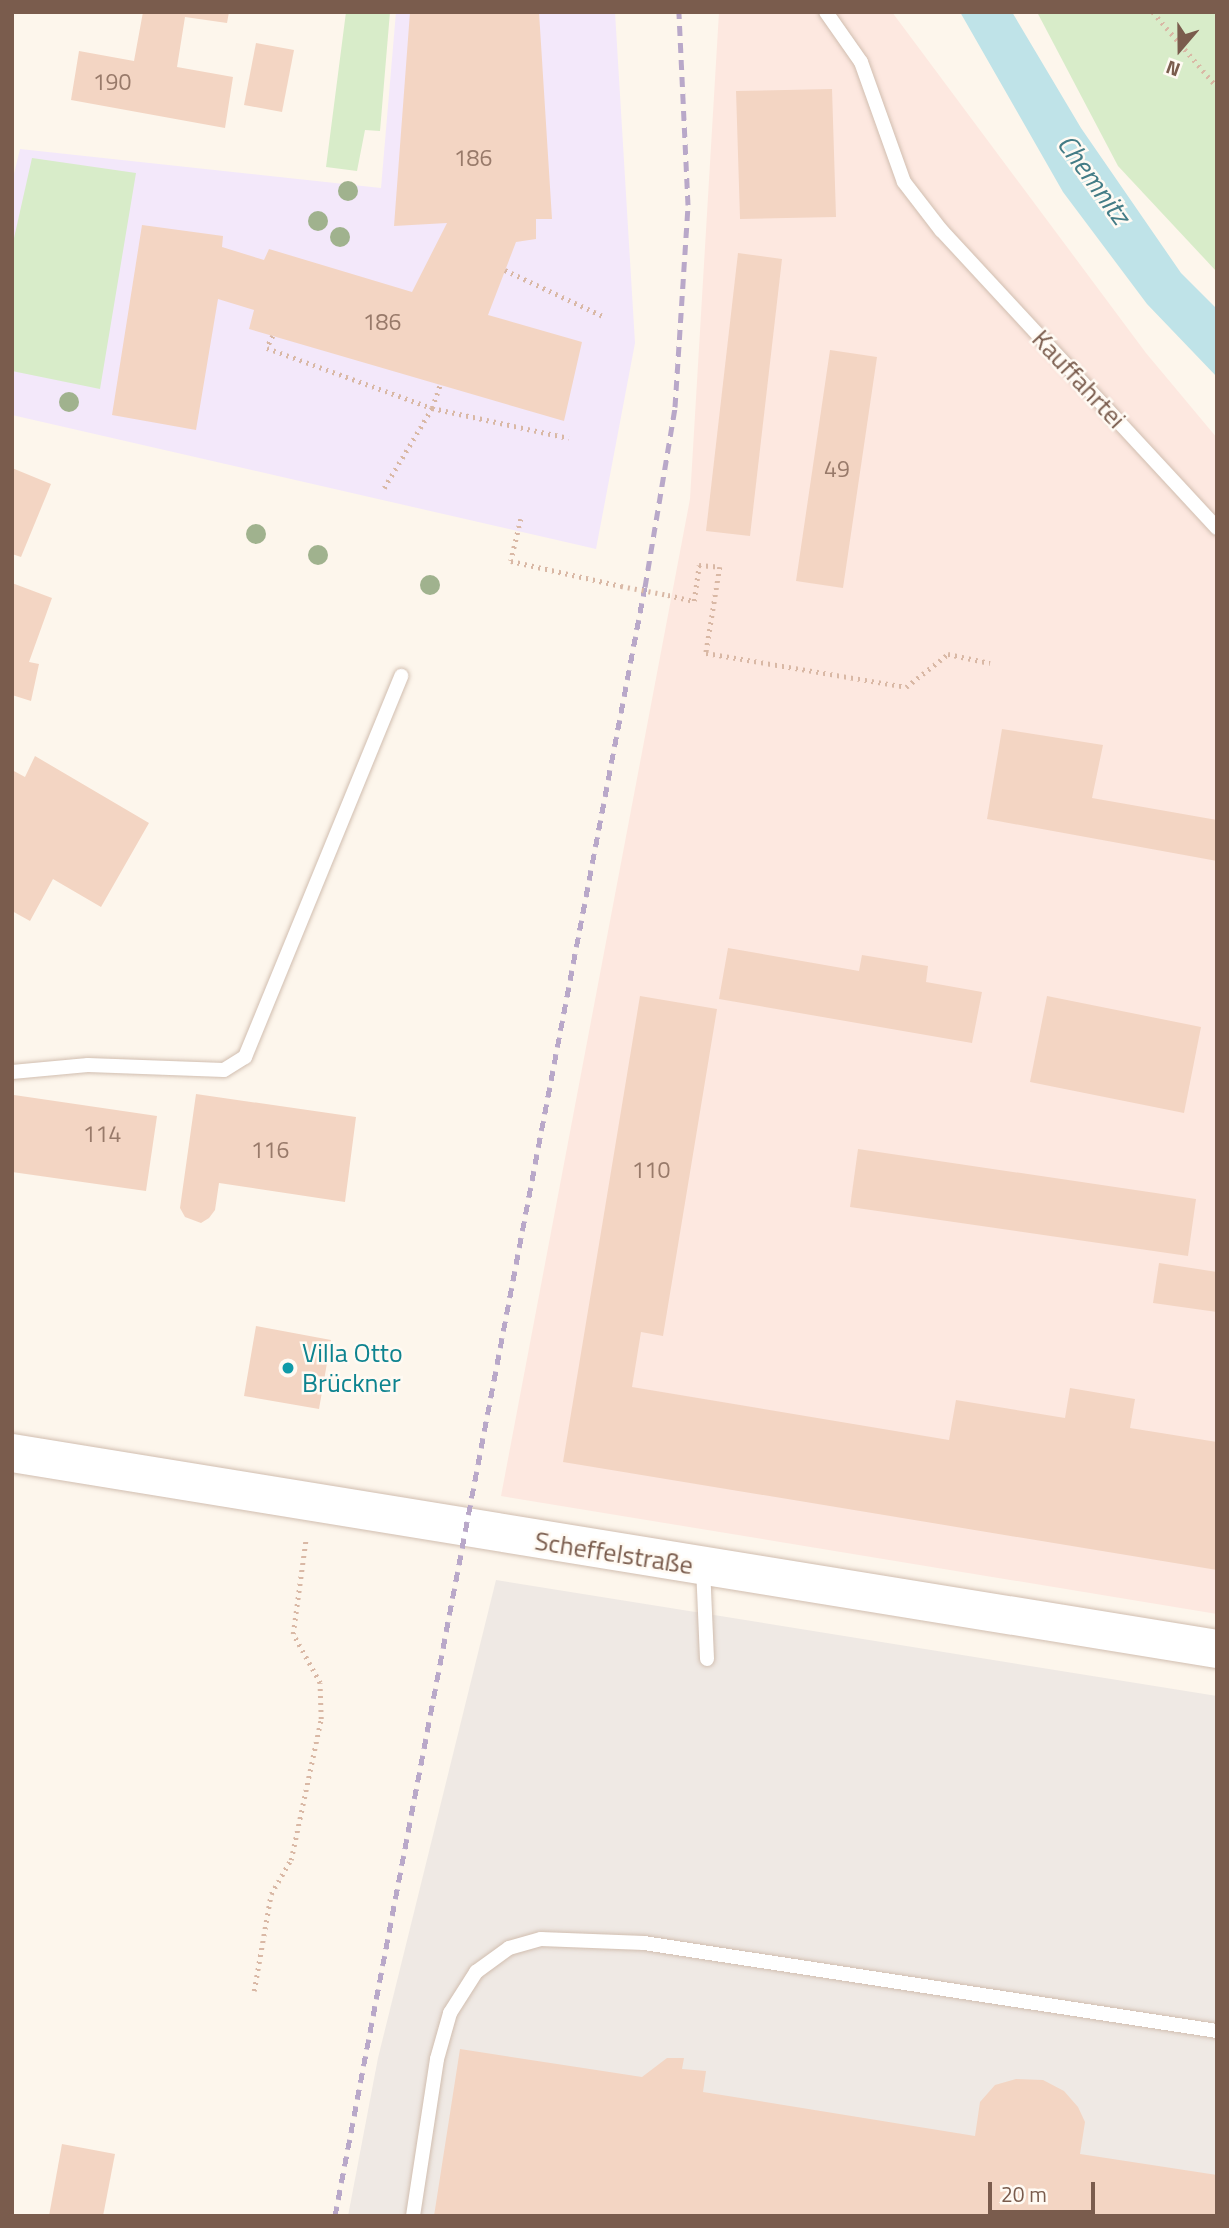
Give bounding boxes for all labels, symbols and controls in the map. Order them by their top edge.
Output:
north arrow [1145,14,1215,84]
text: N [1162,53,1184,85]
house number: 190 [93,68,131,96]
water label: Chemnitz [1050,127,1138,231]
house number: 186 [454,144,492,172]
house number: 186 [363,308,401,336]
street label: Kauffahrtei [1026,323,1132,435]
house number: 49 [824,455,850,483]
house number: 114 [83,1120,121,1148]
house number: 116 [251,1136,289,1164]
house number: 110 [632,1156,670,1184]
place label: Villa Otto Brückner [302,1337,403,1398]
marker: Villa Otto Brückner [280,1360,296,1376]
street label: Scheffelstraße [533,1525,695,1581]
scale bar [991,2168,1098,2212]
text: 20 m [1001,2178,1047,2210]

